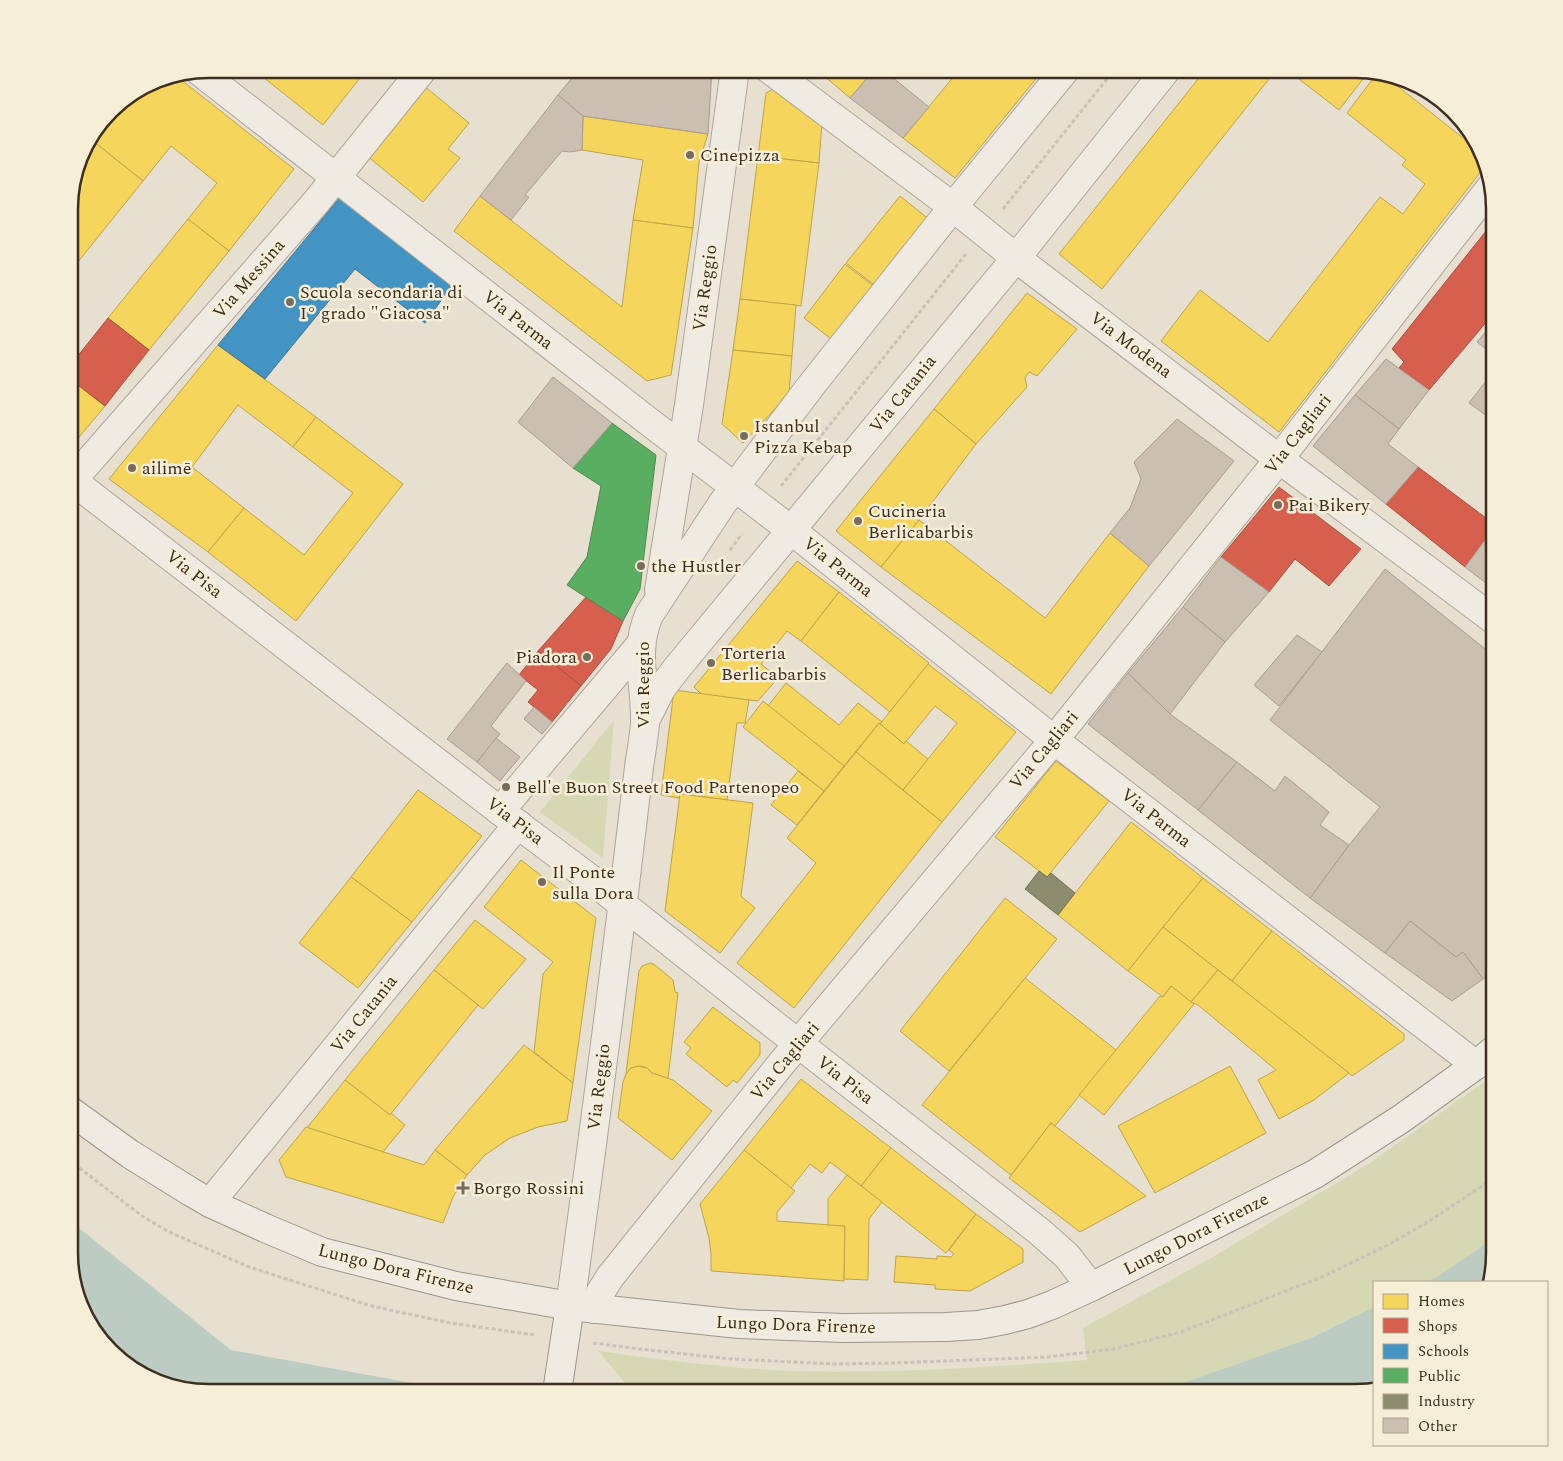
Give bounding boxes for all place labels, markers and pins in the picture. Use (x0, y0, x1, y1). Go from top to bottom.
place label: Cinepizza (700, 142, 780, 169)
marker: Cinepizza (684, 149, 696, 161)
place label: Scuola secondaria di I° grado "Giacosa" (300, 279, 463, 327)
marker: Scuola secondaria di I° grado "Giacosa" (284, 296, 296, 308)
place label: Istanbul Pizza Kebap (754, 413, 852, 461)
marker: Istanbul Pizza Kebap (738, 430, 750, 442)
place label: ailimē (142, 455, 192, 482)
marker: ailimē (126, 462, 138, 474)
place label: Pai Bikery (1288, 492, 1371, 519)
place label: Cucineria Berlicabarbis (868, 498, 974, 546)
marker: Pai Bikery (1272, 499, 1284, 511)
marker: Cucineria Berlicabarbis (852, 515, 864, 527)
place label: the Hustler (651, 553, 741, 580)
marker: the Hustler (635, 560, 647, 572)
place label: Torteria Berlicabarbis (721, 640, 827, 688)
place label: Piadora (515, 644, 577, 671)
marker: Piadora (581, 651, 593, 663)
marker: Torteria Berlicabarbis (705, 657, 717, 669)
place label: Bell'e Buon Street Food Partenopeo (516, 774, 799, 801)
marker: Bell'e Buon Street Food Partenopeo (500, 781, 512, 793)
place label: Il Ponte sulla Dora (552, 859, 634, 907)
marker: Il Ponte sulla Dora (536, 876, 548, 888)
place label: Borgo Rossini (473, 1175, 584, 1202)
marker: Borgo Rossini (457, 1182, 469, 1194)

